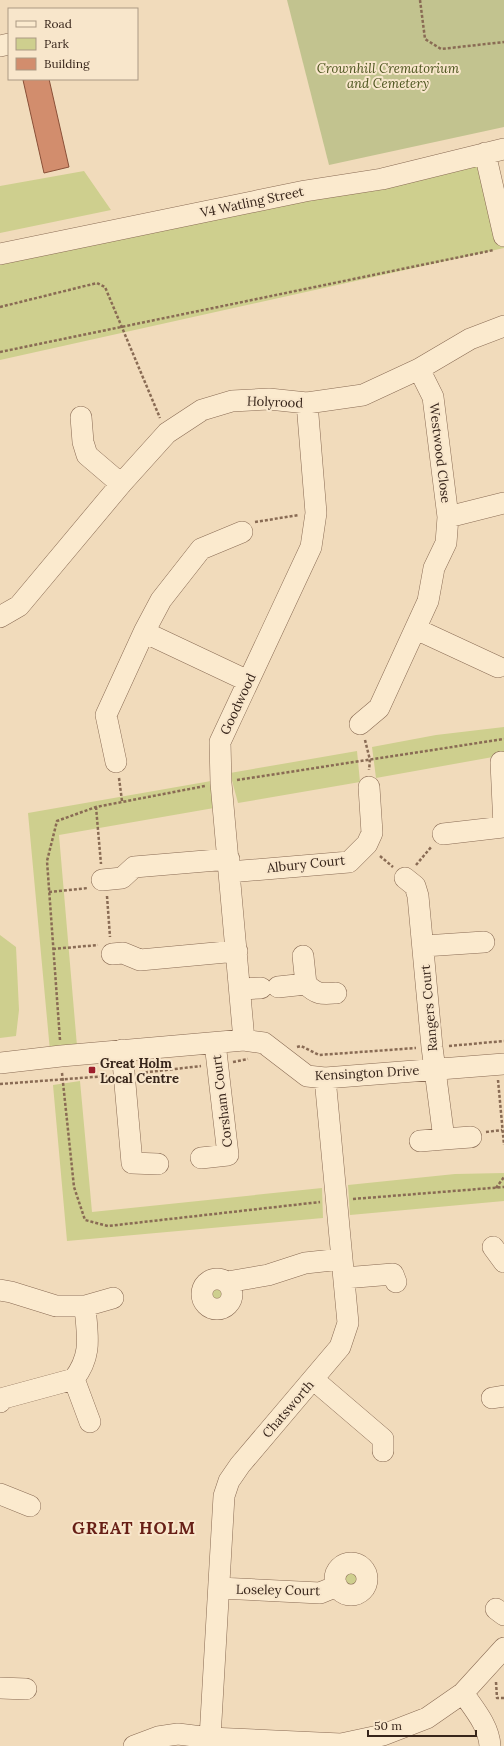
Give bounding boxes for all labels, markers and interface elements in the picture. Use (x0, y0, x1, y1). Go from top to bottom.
legend (8, 8, 138, 80)
text: Road (44, 16, 72, 31)
text: Park (44, 36, 70, 51)
text: Building (44, 56, 90, 71)
park label: Crownhill Crematorium and Cemetery (317, 60, 460, 92)
street label: V4 Watling Street (198, 183, 305, 221)
street label: Holyrood (247, 393, 304, 411)
street label: Westwood Close (425, 402, 455, 504)
street label: Goodwood (216, 670, 260, 738)
street label: Albury Court (265, 851, 346, 877)
street label: Rangers Court (417, 964, 441, 1052)
street label: Corsham Court (208, 1054, 236, 1148)
place label: Great Holm Local Centre (100, 1055, 179, 1087)
street label: Kensington Drive (314, 1062, 420, 1084)
marker: Great Holm Local Centre (87, 1065, 97, 1075)
street label: Chatsworth (258, 1376, 318, 1441)
district label: GREAT HOLM (72, 1517, 196, 1539)
street label: Loseley Court (236, 1581, 320, 1599)
scale bar (368, 1712, 476, 1738)
text: 50 m (374, 1718, 402, 1733)

